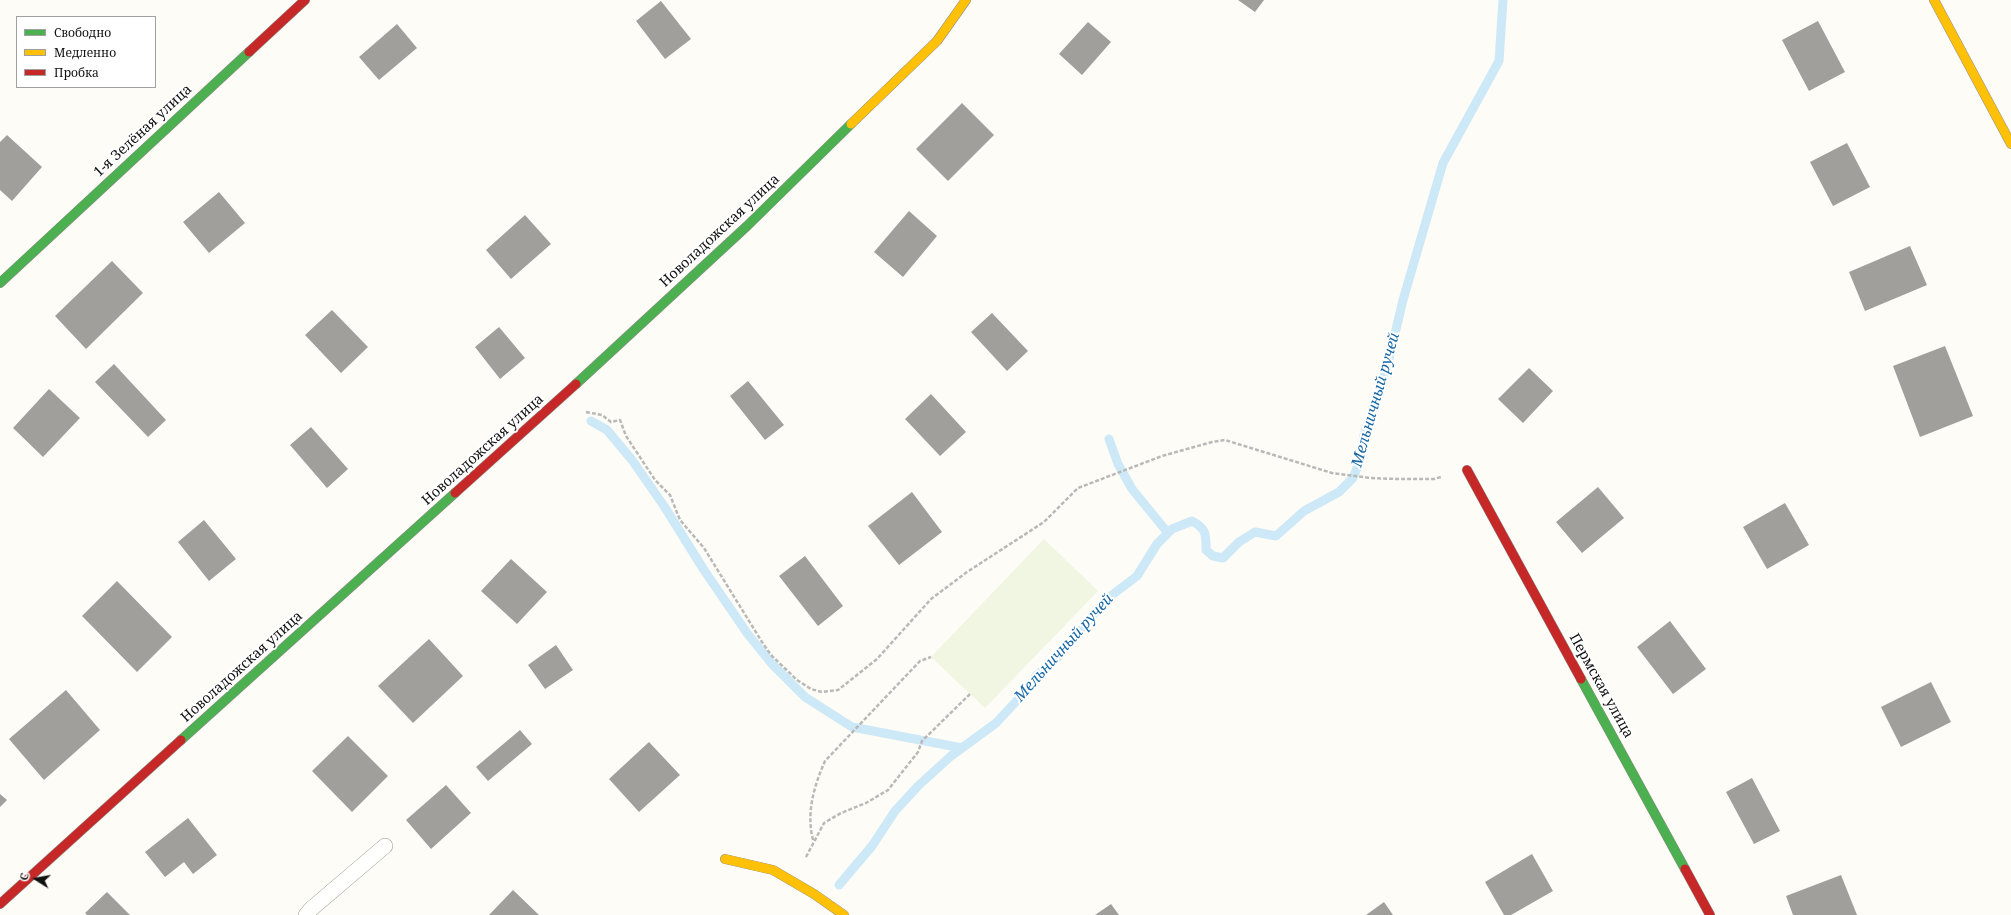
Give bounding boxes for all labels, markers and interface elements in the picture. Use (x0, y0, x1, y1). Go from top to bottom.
legend (16, 16, 156, 88)
text: Свободно (54, 24, 111, 41)
text: Медленно (54, 44, 116, 61)
text: Пробка (54, 64, 99, 81)
street label: 1-я Зелёная улица (91, 81, 195, 181)
street label: Новоладожская улица (657, 171, 783, 291)
water label: Мельничный ручей (1348, 331, 1404, 469)
street label: Новоладожская улица (419, 391, 547, 509)
water label: Мельничный ручей (1011, 590, 1117, 706)
street label: Новоладожская улица (178, 608, 306, 726)
street label: Пермская улица (1565, 631, 1637, 741)
north arrow (16, 859, 56, 899)
text: С (16, 872, 32, 882)

